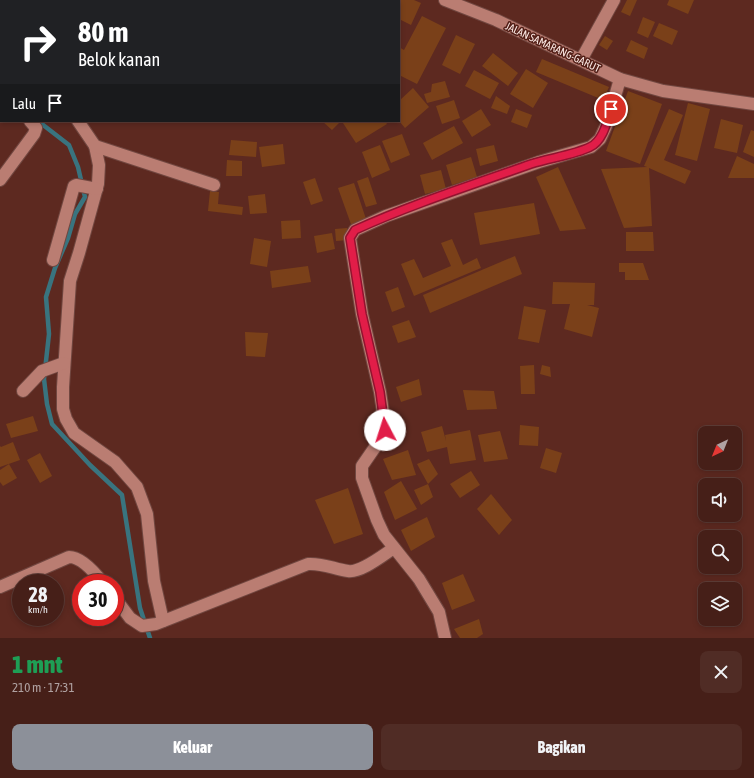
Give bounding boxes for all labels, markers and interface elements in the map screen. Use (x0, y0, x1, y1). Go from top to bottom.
icon: right (12, 16, 64, 68)
text: 80 m (78, 16, 128, 48)
street label: JALAN SAMARANG-GARUT (504, 20, 603, 74)
text: Belok kanan (78, 49, 160, 70)
icon: arrive (44, 92, 66, 114)
pin (594, 92, 628, 126)
text: Lalu (12, 95, 36, 112)
icon: arrive (600, 98, 622, 120)
position arrow (364, 409, 406, 451)
north arrow (698, 426, 742, 470)
map controls (698, 426, 742, 626)
button: sound (698, 478, 742, 522)
button: search (698, 530, 742, 574)
speed limit sign: 30 (72, 574, 124, 626)
button: layers (698, 582, 742, 626)
text: 28 (29, 583, 47, 606)
text: km/h (28, 604, 48, 615)
text: 1 mnt (12, 651, 62, 678)
button: close (700, 651, 742, 693)
text: 210 m · 17:31 (12, 680, 75, 695)
button: Keluar (12, 724, 373, 770)
button: Bagikan (381, 724, 742, 770)

